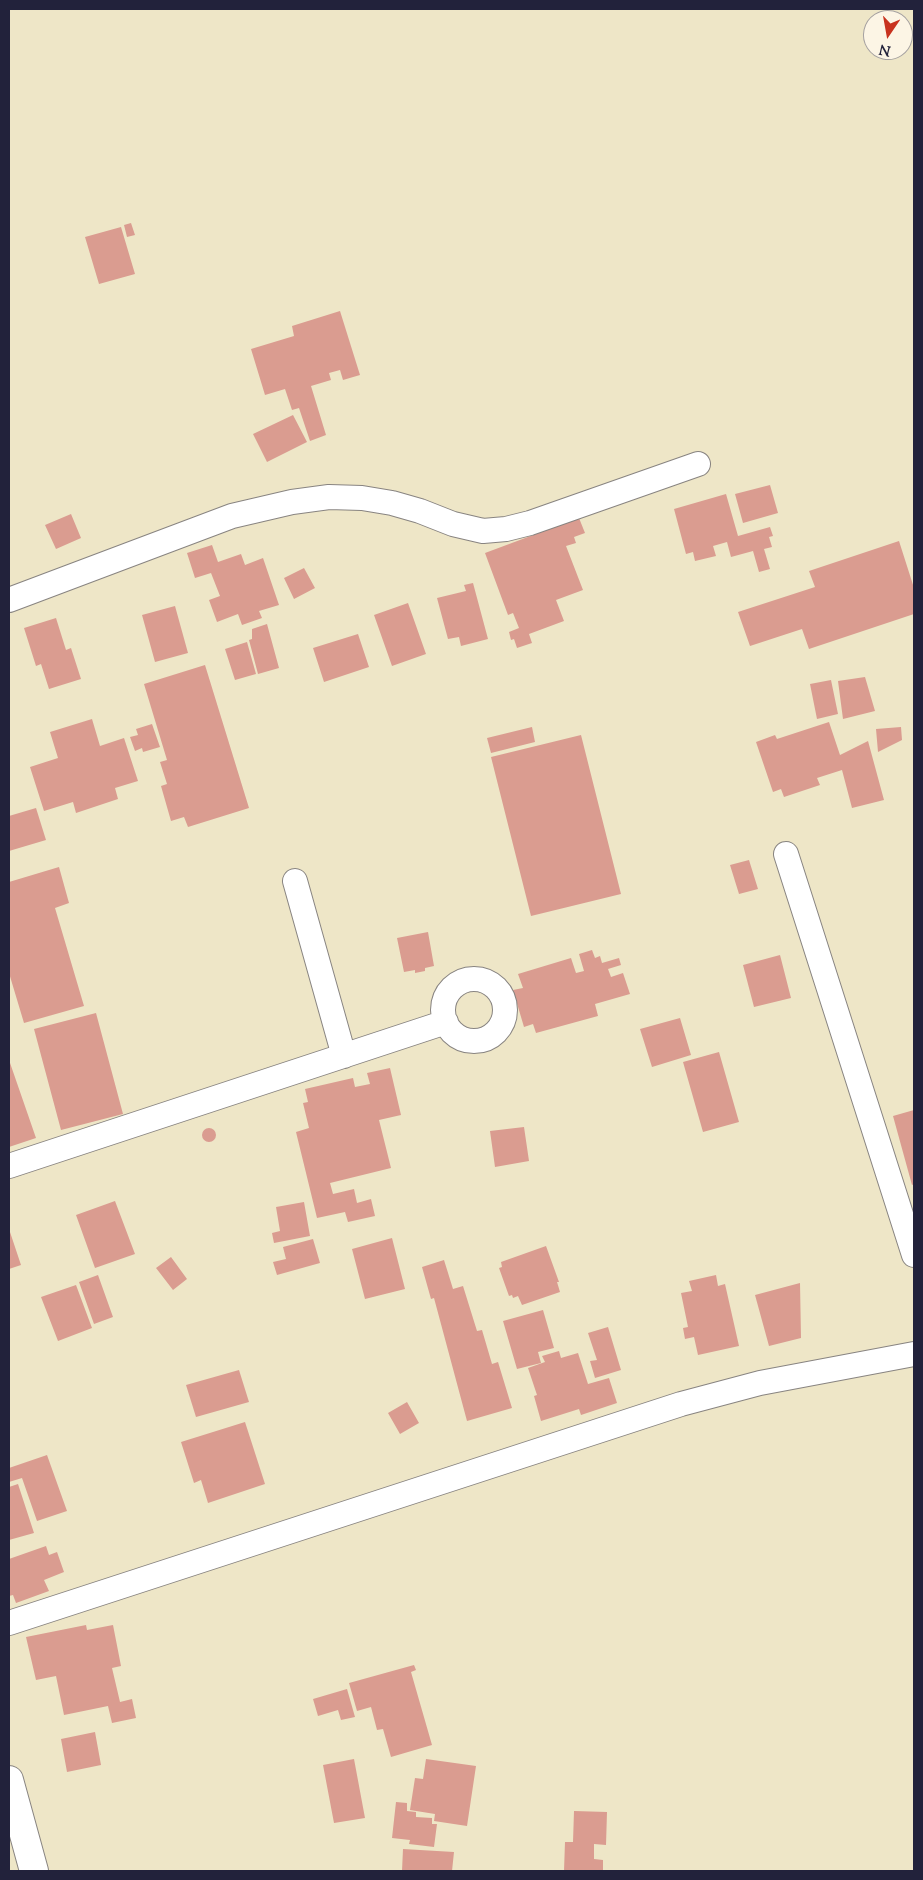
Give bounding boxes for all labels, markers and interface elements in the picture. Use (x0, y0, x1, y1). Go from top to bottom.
north arrow (863, 10, 913, 60)
text: N (878, 38, 893, 60)

